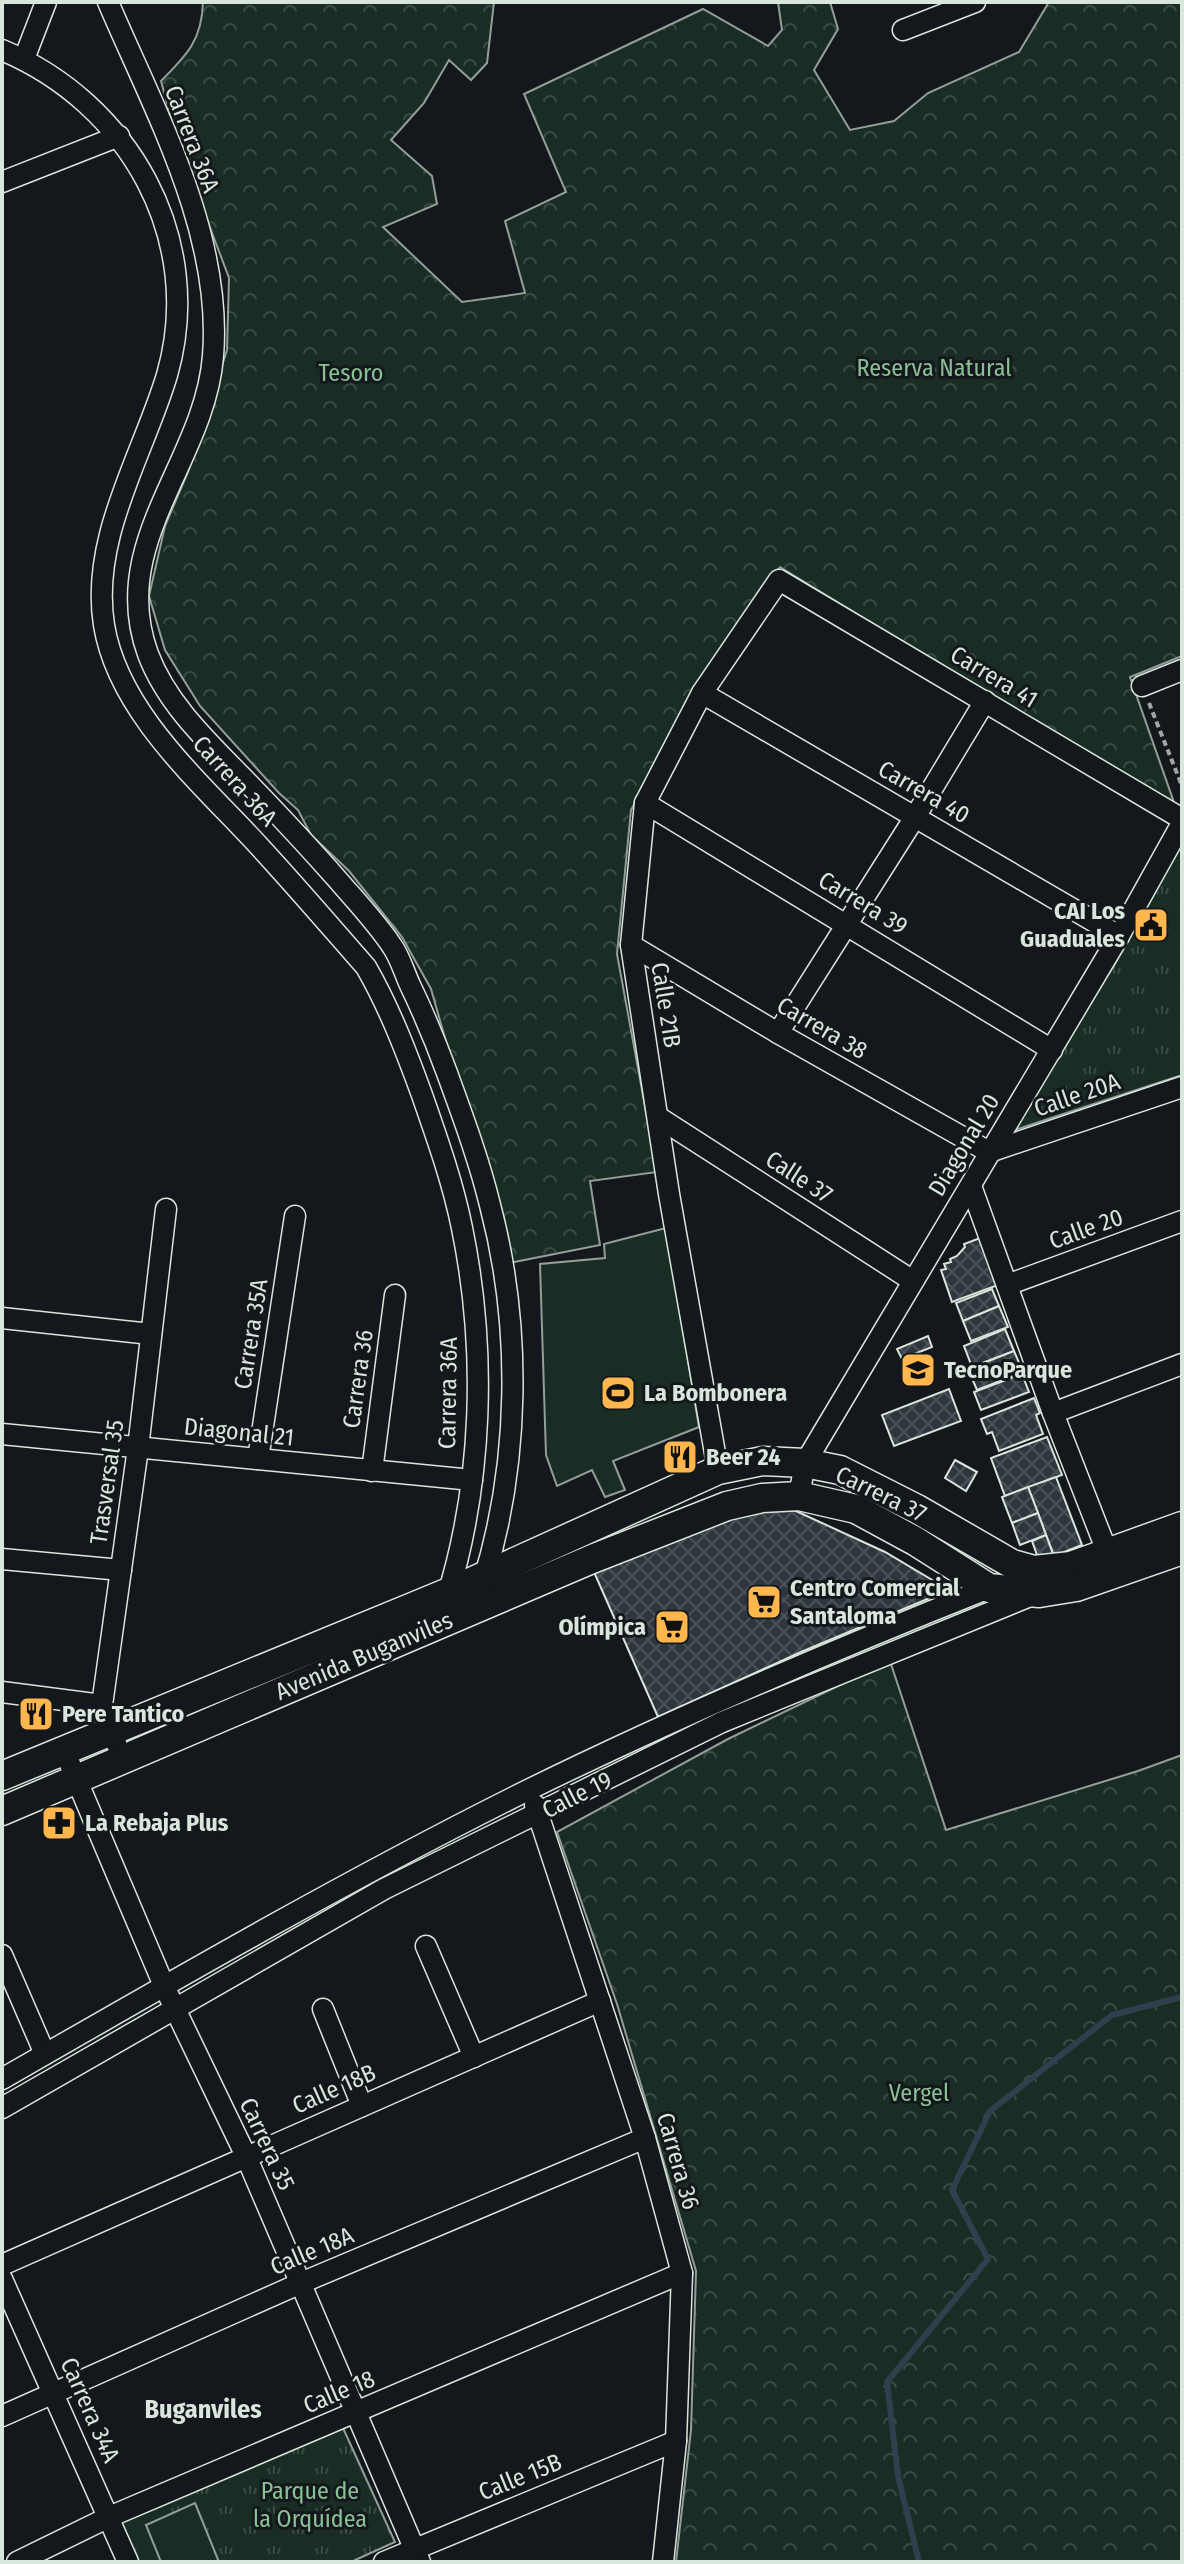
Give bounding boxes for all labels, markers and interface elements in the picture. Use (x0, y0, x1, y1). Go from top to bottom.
street label: Carrera 36A (159, 82, 225, 197)
park label: Reserva Natural (856, 354, 1012, 382)
park label: Tesoro (319, 359, 383, 387)
street label: Carrera 41 (945, 640, 1043, 714)
street label: Carrera 36A (187, 730, 283, 832)
street label: Carrera 40 (873, 755, 975, 829)
street label: Carrera 39 (813, 866, 913, 940)
place label: CAI Los Guaduales (1020, 897, 1125, 953)
public building icon: CAI Los Guaduales (1132, 906, 1170, 944)
street label: Calle 21B (645, 960, 687, 1050)
street label: Carrera 38 (772, 991, 872, 1065)
street label: Calle 20A (1030, 1067, 1124, 1123)
street label: Diagonal 20 (923, 1089, 1005, 1201)
street label: Calle 37 (760, 1145, 838, 1209)
street label: Calle 20 (1045, 1203, 1127, 1255)
street label: Carrera 35A (228, 1277, 274, 1391)
street label: Carrera 36 (337, 1328, 379, 1430)
street label: Carrera 36A (433, 1336, 463, 1449)
school or university icon: TecnoParque (899, 1351, 937, 1389)
place label: TecnoParque (944, 1356, 1072, 1384)
sports icon: La Bombonera (599, 1374, 637, 1412)
place label: La Bombonera (644, 1379, 787, 1407)
street label: Diagonal 21 (183, 1412, 295, 1452)
street label: Trasversal 35 (84, 1418, 130, 1546)
restaurant icon: Beer 24 (661, 1438, 699, 1476)
place label: Beer 24 (706, 1443, 781, 1471)
street label: Carrera 37 (831, 1460, 931, 1528)
place label: Centro Comercial Santaloma (790, 1574, 960, 1630)
supermarket icon: Centro Comercial Santaloma (745, 1583, 783, 1621)
street label: Avenida Buganviles (271, 1606, 457, 1706)
supermarket icon: Olímpica (653, 1608, 691, 1646)
place label: Olímpica (558, 1613, 646, 1641)
restaurant icon: Pere Tantico (17, 1695, 55, 1733)
place label: Pere Tantico (62, 1700, 184, 1728)
street label: Calle 19 (537, 1766, 617, 1824)
pharmacy icon: La Rebaja Plus (40, 1804, 78, 1842)
place label: La Rebaja Plus (85, 1809, 229, 1837)
street label: Calle 18B (288, 2058, 380, 2120)
park label: Vergel (889, 2079, 949, 2107)
street label: Carrera 35 (233, 2093, 301, 2195)
street label: Carrera 36 (651, 2109, 705, 2213)
street label: Calle 18A (266, 2221, 358, 2281)
street label: Carrera 34A (55, 2353, 126, 2467)
street label: Calle 18 (299, 2364, 379, 2420)
district label: Buganviles (144, 2394, 262, 2425)
street label: Calle 15B (474, 2448, 566, 2506)
park label: Parque de la Orquídea (253, 2477, 367, 2533)

